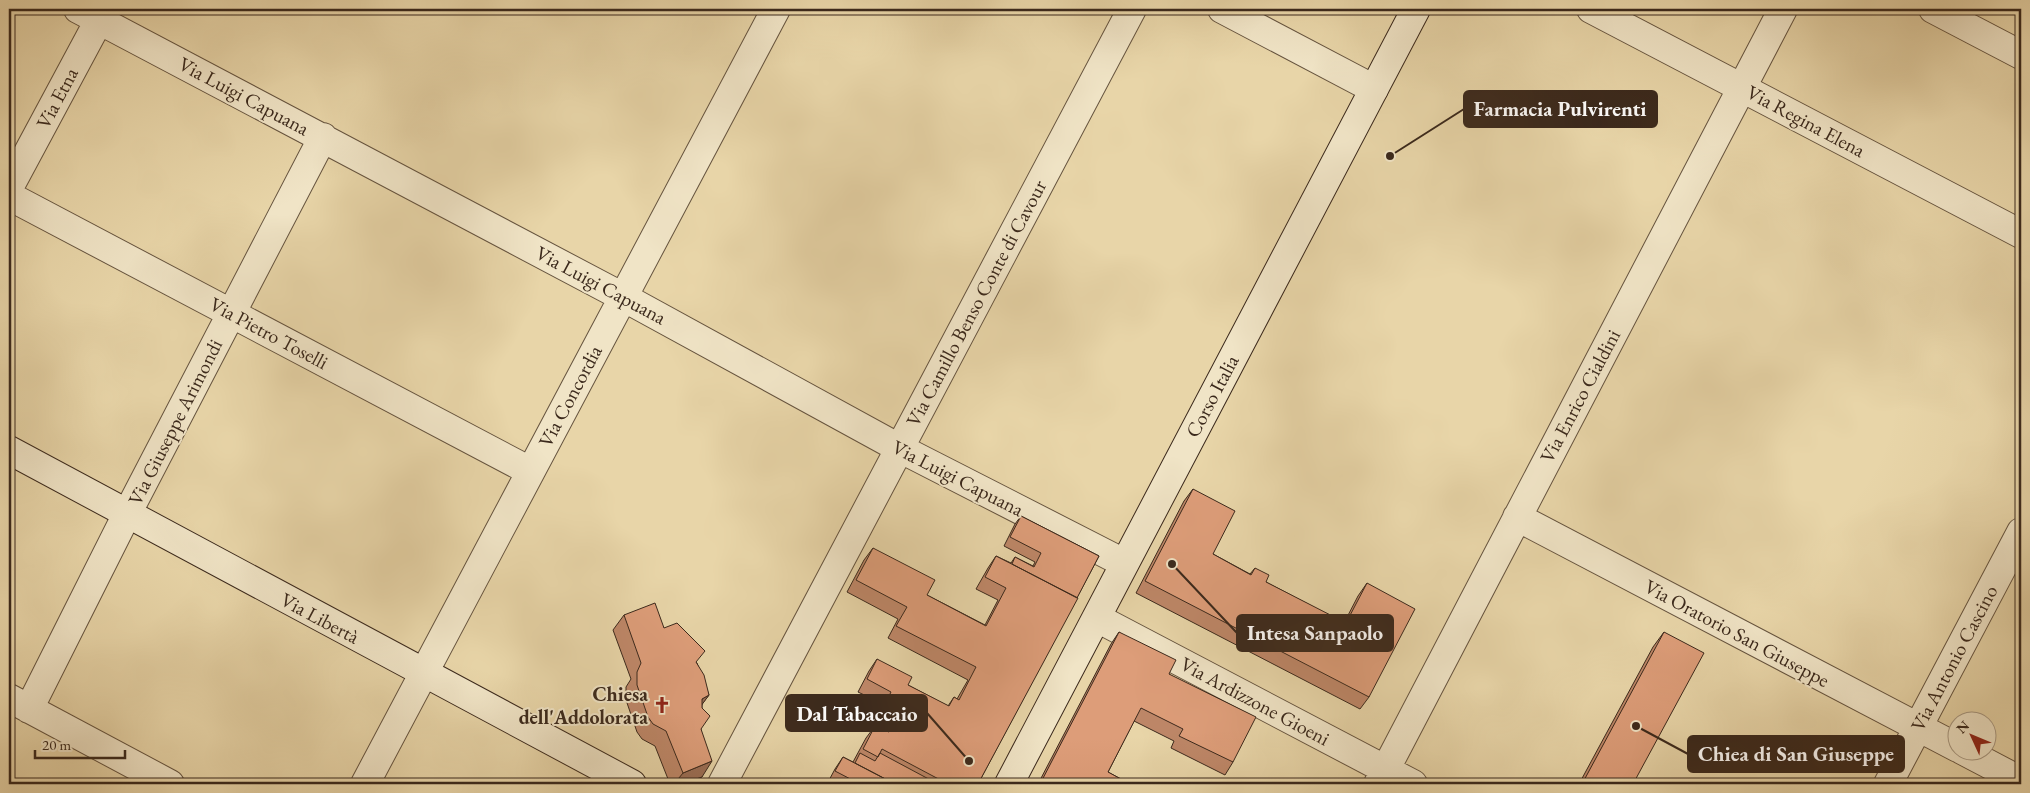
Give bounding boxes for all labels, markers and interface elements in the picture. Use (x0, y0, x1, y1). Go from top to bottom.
street label: Via Luigi Capuana (174, 51, 314, 141)
street label: Via Etna (30, 63, 84, 133)
street label: Via Regina Elena (1742, 79, 1870, 163)
callout: Farmacia Pulvirenti (1464, 91, 1657, 127)
text: Farmacia Pulvirenti (1473, 95, 1647, 122)
street label: Via Camillo Benso Conte di Cavour (900, 175, 1052, 431)
street label: Via Luigi Capuana (531, 240, 671, 330)
street label: Via Pietro Toselli (205, 291, 333, 375)
street label: Via Enrico Cialdini (1534, 325, 1626, 467)
street label: Via Giuseppe Arimondi (122, 334, 228, 510)
street label: Via Concordia (532, 340, 608, 452)
street label: Corso Italia (1179, 350, 1245, 442)
street label: Via Luigi Capuana (888, 434, 1028, 522)
street label: Via Oratorio San Giuseppe (1640, 573, 1834, 693)
street label: Via Antonio Cascino (1904, 580, 2004, 736)
street label: Via Libertà (276, 586, 364, 650)
callout: Intesa Sanpaolo (1237, 615, 1393, 651)
text: Intesa Sanpaolo (1247, 619, 1384, 646)
street label: Via Ardizzone Gioeni (1176, 651, 1334, 751)
place label: Chiesa dell'Addolorata (519, 681, 648, 730)
church icon: Chiesa dell'Addolorata (652, 695, 672, 715)
callout: Dal Tabaccaio (786, 695, 927, 731)
text: Dal Tabaccaio (796, 700, 918, 727)
north arrow (1948, 710, 1998, 760)
text: N (1952, 716, 1974, 737)
scale bar (35, 728, 125, 760)
text: 20 m (42, 735, 71, 754)
callout: Chiea di San Giuseppe (1688, 736, 1904, 772)
text: Chiea di San Giuseppe (1698, 740, 1894, 767)

